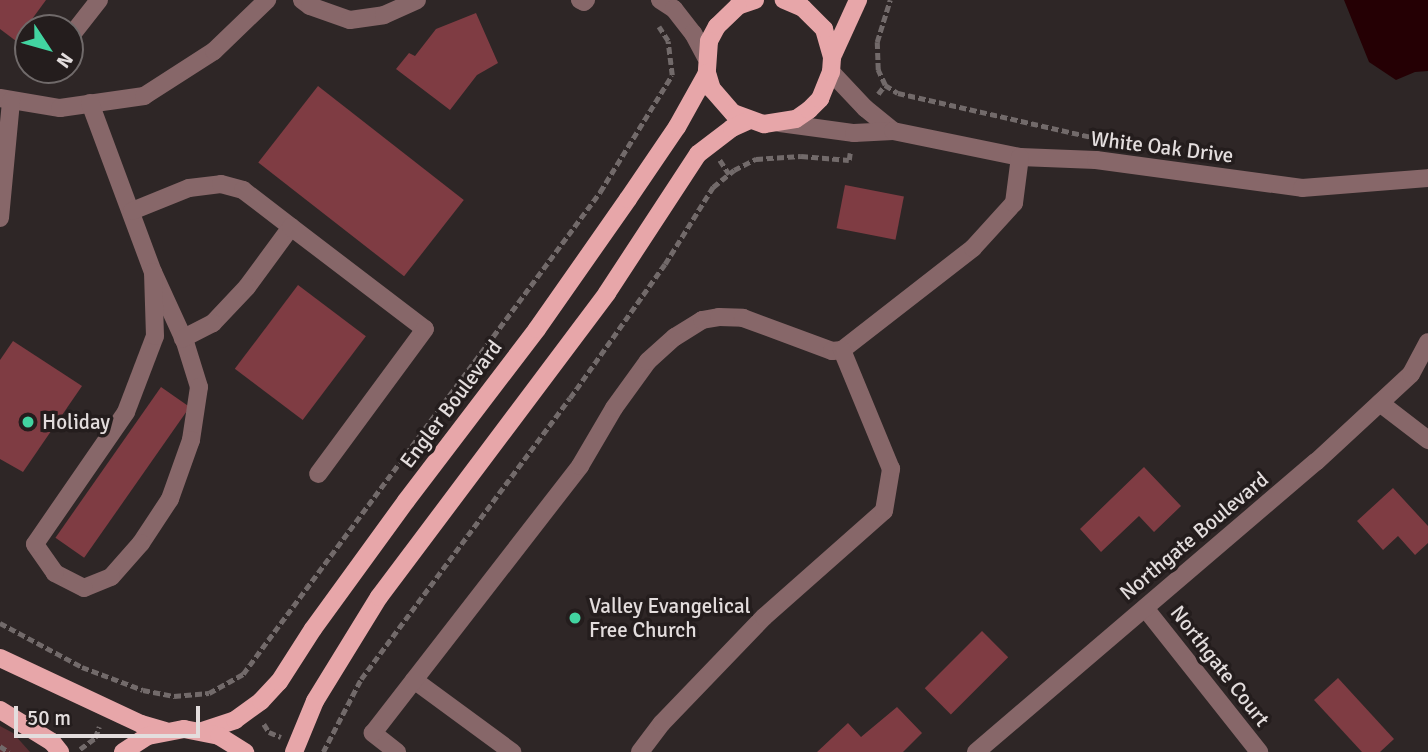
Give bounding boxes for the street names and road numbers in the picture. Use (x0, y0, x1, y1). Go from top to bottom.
street label: White Oak Drive (1089, 126, 1235, 168)
street label: Engler Boulevard (395, 335, 507, 473)
street label: Northgate Boulevard (1115, 467, 1273, 605)
street label: Northgate Court (1165, 601, 1275, 731)

